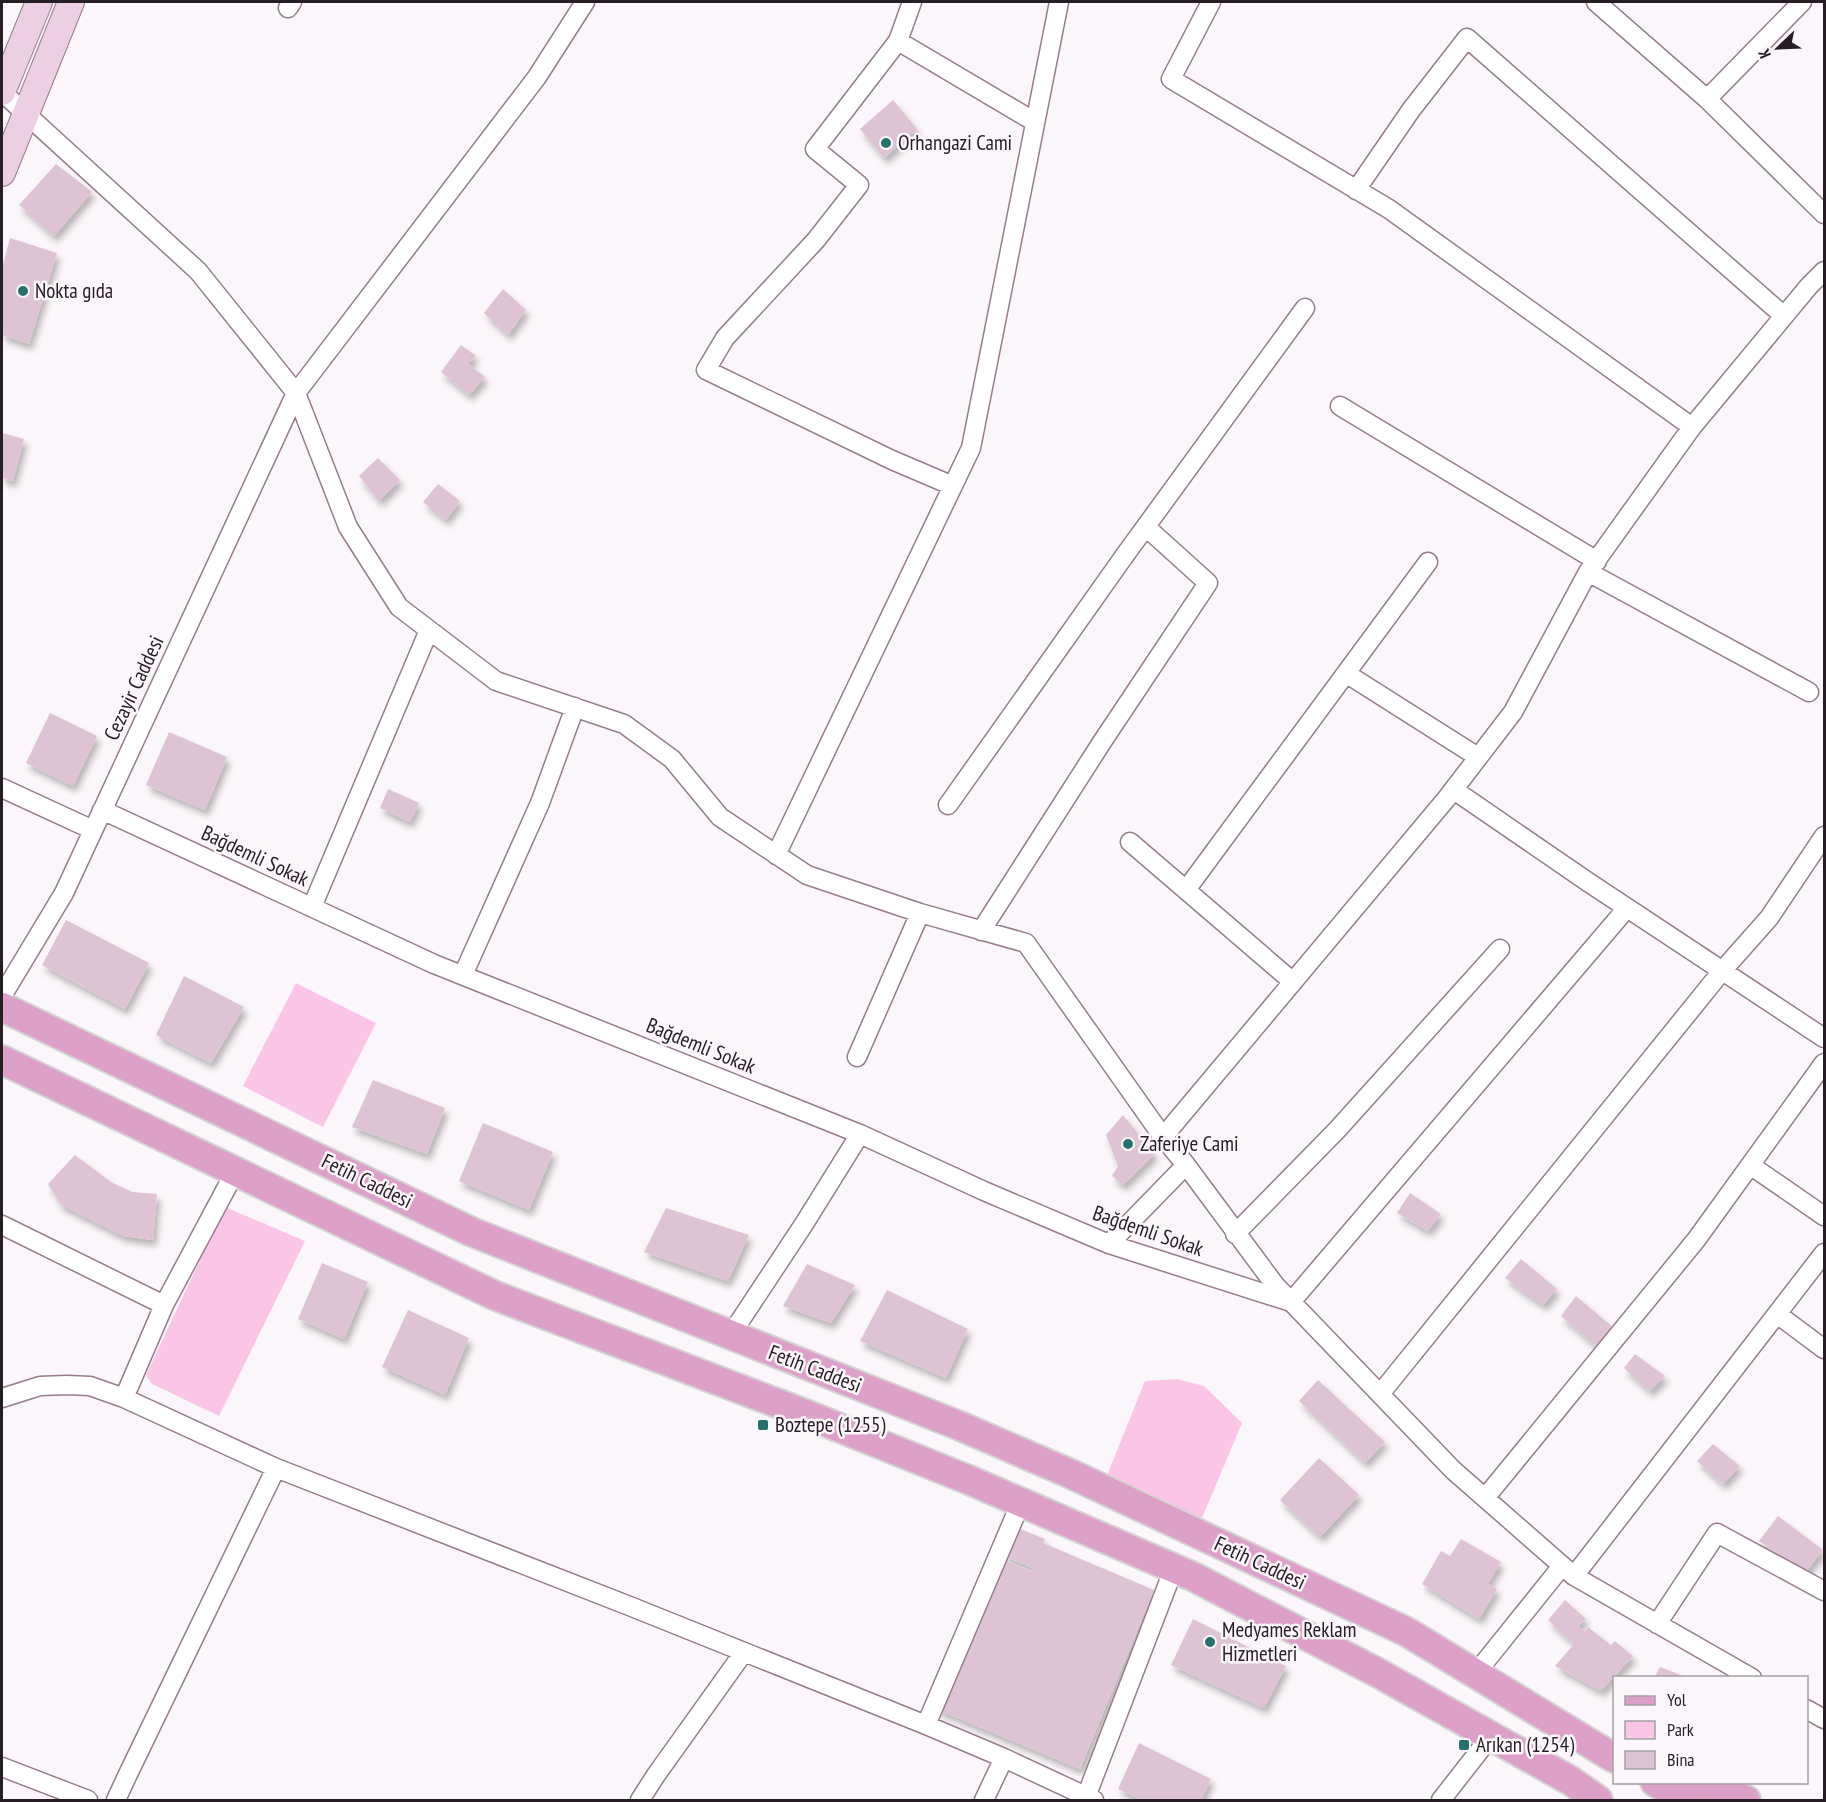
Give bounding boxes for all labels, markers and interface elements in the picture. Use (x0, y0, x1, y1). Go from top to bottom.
north arrow (1748, 18, 1808, 78)
text: K (1753, 45, 1775, 62)
place label: Orhangazi Cami (898, 129, 1012, 156)
marker: Orhangazi Cami (879, 136, 893, 150)
place label: Nokta gıda (35, 277, 113, 304)
marker: Nokta gıda (16, 284, 30, 298)
street label: Cezayir Caddesi (98, 631, 170, 744)
street label: Bağdemli Sokak (197, 819, 313, 892)
street label: Bağdemli Sokak (643, 1011, 760, 1080)
place label: Zaferiye Cami (1140, 1130, 1239, 1157)
marker: Zaferiye Cami (1121, 1137, 1135, 1151)
street label: Fetih Caddesi (317, 1147, 417, 1214)
street label: Bağdemli Sokak (1089, 1199, 1207, 1262)
street label: Fetih Caddesi (765, 1338, 866, 1399)
place label: Boztepe (1255) (775, 1411, 886, 1438)
marker: Boztepe (1255) (756, 1418, 770, 1432)
street label: Fetih Caddesi (1210, 1530, 1310, 1595)
place label: Medyames Reklam Hizmetleri (1222, 1616, 1356, 1667)
marker: Medyames Reklam Hizmetleri (1203, 1635, 1217, 1649)
legend (1613, 1676, 1808, 1784)
text: Yol (1667, 1688, 1687, 1711)
text: Park (1667, 1718, 1694, 1741)
place label: Arıkan (1254) (1476, 1731, 1574, 1758)
marker: Arıkan (1254) (1457, 1738, 1471, 1752)
text: Bina (1667, 1748, 1695, 1771)

